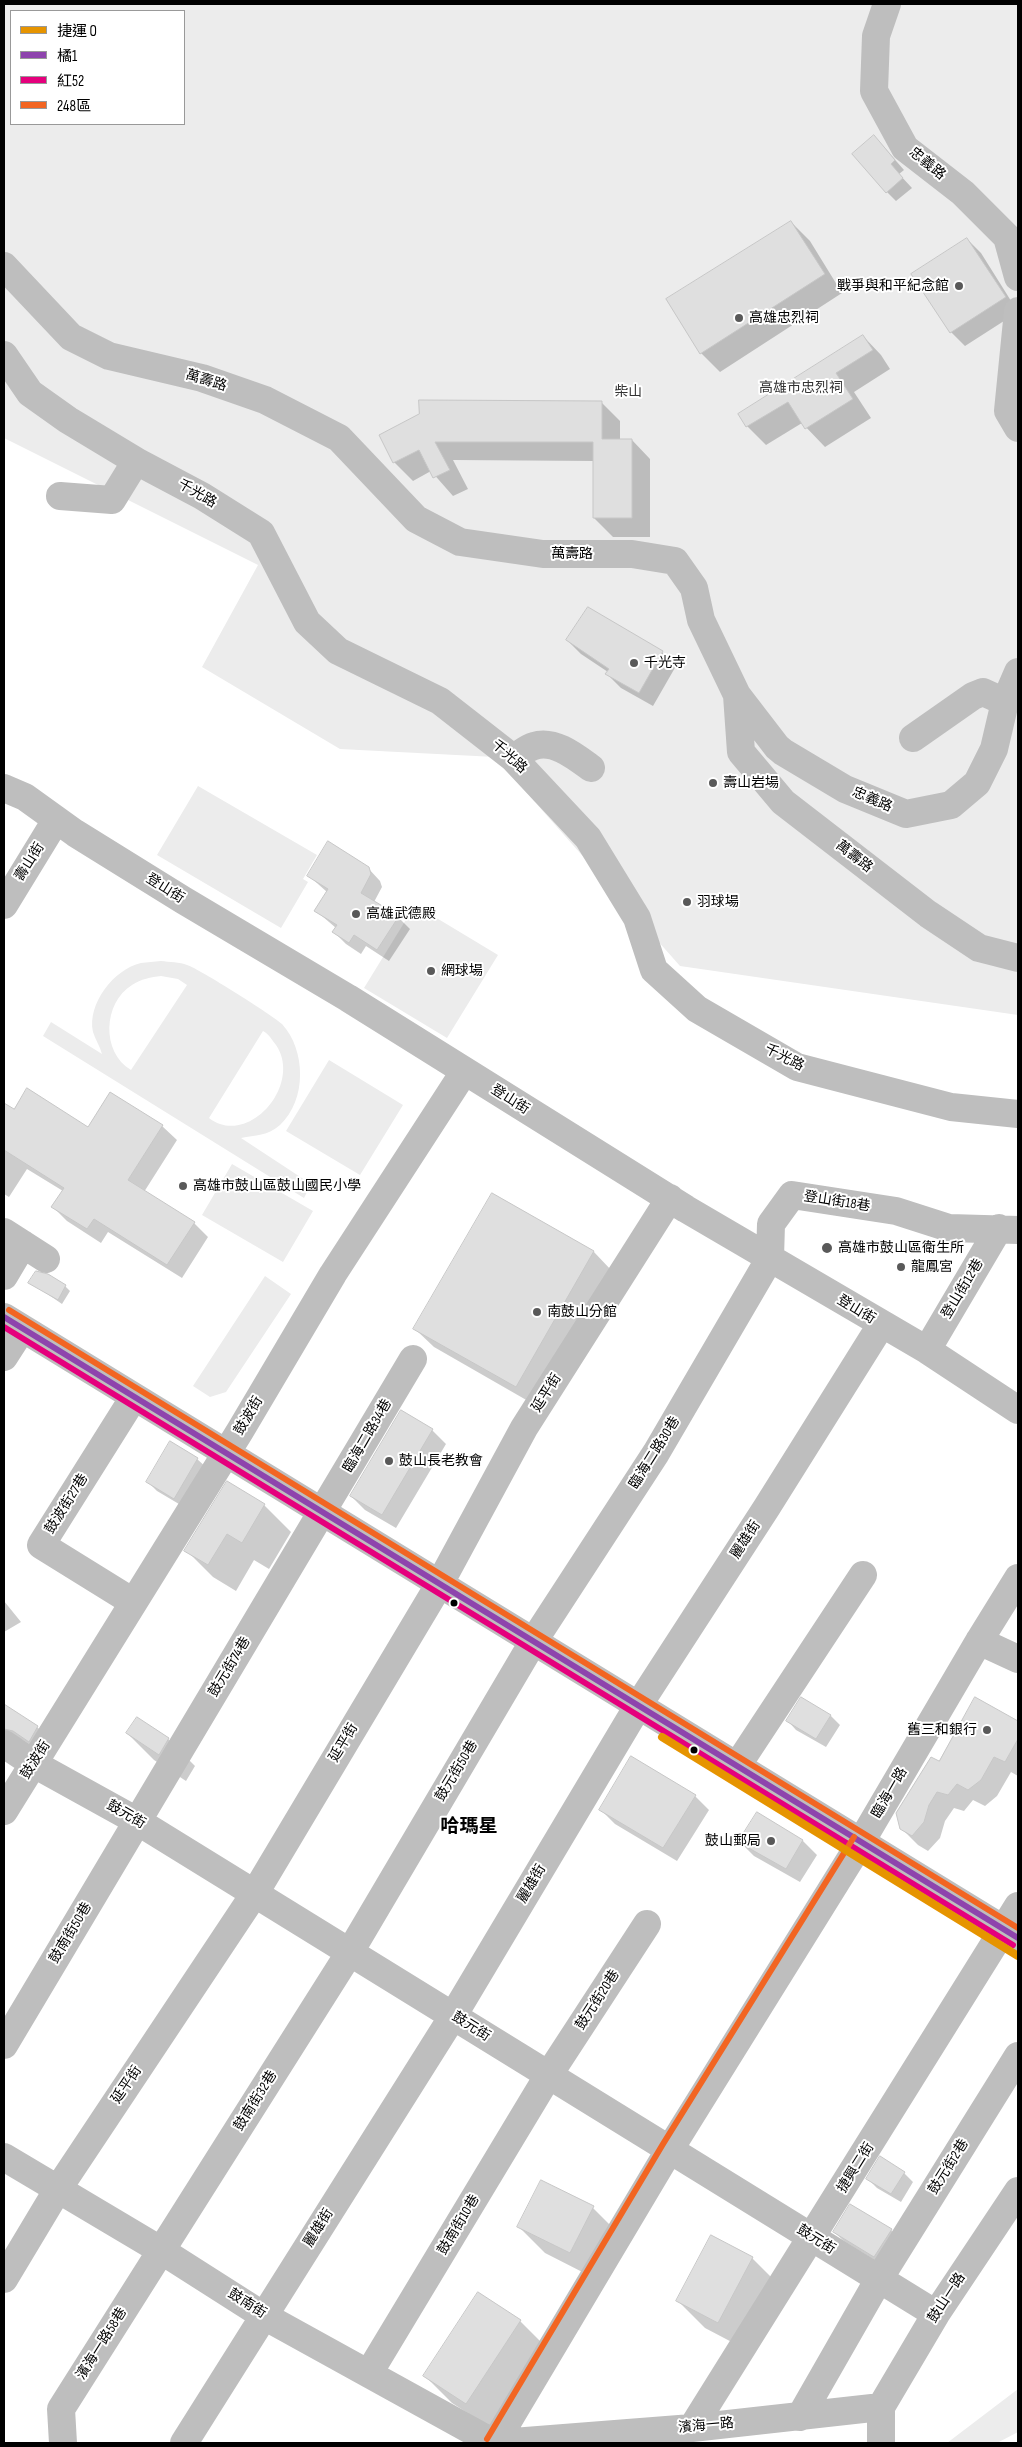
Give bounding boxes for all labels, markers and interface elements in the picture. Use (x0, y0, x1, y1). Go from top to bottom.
legend (10, 10, 185, 125)
text: 捷運 O (57, 22, 97, 41)
text: 橘1 (57, 47, 77, 66)
text: 紅52 (57, 72, 84, 91)
text: 248區 (57, 97, 91, 116)
street label: 忠義路 (905, 144, 949, 184)
place label: 戰爭與和平紀念館 (837, 278, 949, 294)
marker: 戰爭與和平紀念館 (953, 280, 965, 292)
place label: 高雄忠烈祠 (749, 310, 819, 326)
marker: 高雄忠烈祠 (733, 312, 745, 324)
street label: 萬壽路 (183, 367, 229, 395)
park label: 高雄市忠烈祠 (759, 380, 843, 396)
park label: 柴山 (614, 384, 642, 400)
street label: 千光路 (175, 476, 219, 512)
street label: 萬壽路 (551, 546, 593, 562)
place label: 千光寺 (644, 655, 686, 671)
marker: 千光寺 (628, 657, 640, 669)
street label: 千光路 (488, 737, 530, 777)
place label: 壽山岩場 (723, 775, 779, 791)
marker: 壽山岩場 (707, 777, 719, 789)
street label: 忠義路 (849, 784, 895, 816)
street label: 萬壽路 (832, 837, 876, 877)
street label: 壽山街 (12, 840, 48, 884)
street label: 登山街 (143, 871, 187, 907)
place label: 羽球場 (697, 894, 739, 910)
marker: 羽球場 (681, 896, 693, 908)
place label: 高雄武德殿 (366, 906, 436, 922)
marker: 高雄武德殿 (350, 908, 362, 920)
place label: 網球場 (441, 963, 483, 979)
marker: 網球場 (425, 965, 437, 977)
street label: 千光路 (761, 1041, 807, 1075)
street label: 登山街 (488, 1082, 532, 1118)
place label: 高雄市鼓山區鼓山國民小學 (193, 1178, 361, 1194)
marker: 高雄市鼓山區鼓山國民小學 (177, 1180, 189, 1192)
street label: 登山街18巷 (803, 1188, 871, 1216)
place label: 高雄市鼓山區衛生所 (838, 1240, 964, 1256)
marker: 高雄市鼓山區衛生所 (820, 1241, 834, 1255)
street label: 登山街12巷 (939, 1256, 987, 1322)
place label: 龍鳳宮 (911, 1259, 953, 1275)
marker: 龍鳳宮 (895, 1261, 907, 1273)
street label: 登山街 (834, 1292, 878, 1328)
place label: 南鼓山分館 (547, 1304, 617, 1320)
marker: 南鼓山分館 (531, 1306, 543, 1318)
street label: 延平街 (529, 1371, 565, 1415)
street label: 鼓波街 (231, 1394, 267, 1438)
street label: 臨海二路34巷 (340, 1396, 396, 1476)
street label: 臨海二路30巷 (626, 1414, 684, 1492)
place label: 鼓山長老教會 (399, 1453, 483, 1469)
marker: 鼓山長老教會 (383, 1455, 395, 1467)
street label: 鼓波街27巷 (42, 1471, 92, 1537)
street label: 麗雄街 (728, 1518, 764, 1562)
unlabelled marker (449, 1598, 459, 1608)
street label: 鼓元街74巷 (206, 1634, 254, 1700)
street label: 延平街 (326, 1721, 362, 1765)
place label: 舊三和銀行 (907, 1722, 977, 1738)
marker: 舊三和銀行 (981, 1724, 993, 1736)
street label: 鼓波街 (18, 1738, 54, 1782)
street label: 鼓元街50巷 (432, 1738, 482, 1804)
unlabelled marker (689, 1745, 699, 1755)
street label: 臨海一路 (869, 1765, 911, 1821)
street label: 鼓元街 (104, 1797, 148, 1833)
district label: 哈瑪星 (441, 1816, 497, 1838)
place label: 鼓山郵局 (705, 1833, 761, 1849)
marker: 鼓山郵局 (765, 1835, 777, 1847)
street label: 麗雄街 (514, 1862, 550, 1906)
street label: 鼓南街50巷 (46, 1900, 96, 1966)
street label: 鼓元街20巷 (572, 1967, 624, 2033)
street label: 鼓元街 (449, 2009, 493, 2045)
street label: 延平街 (108, 2063, 146, 2107)
street label: 鼓南街32巷 (231, 2068, 281, 2134)
street label: 鼓元街2巷 (926, 2136, 972, 2198)
street label: 捷興二街 (834, 2140, 878, 2196)
street label: 鼓南街10巷 (435, 2192, 483, 2258)
street label: 麗雄街 (301, 2206, 337, 2250)
street label: 鼓元街 (794, 2222, 838, 2258)
street label: 鼓山一路 (925, 2270, 969, 2326)
street label: 鼓南街 (225, 2286, 269, 2322)
street label: 濱海一路58巷 (73, 2305, 131, 2383)
street label: 濱海一路 (677, 2415, 735, 2437)

